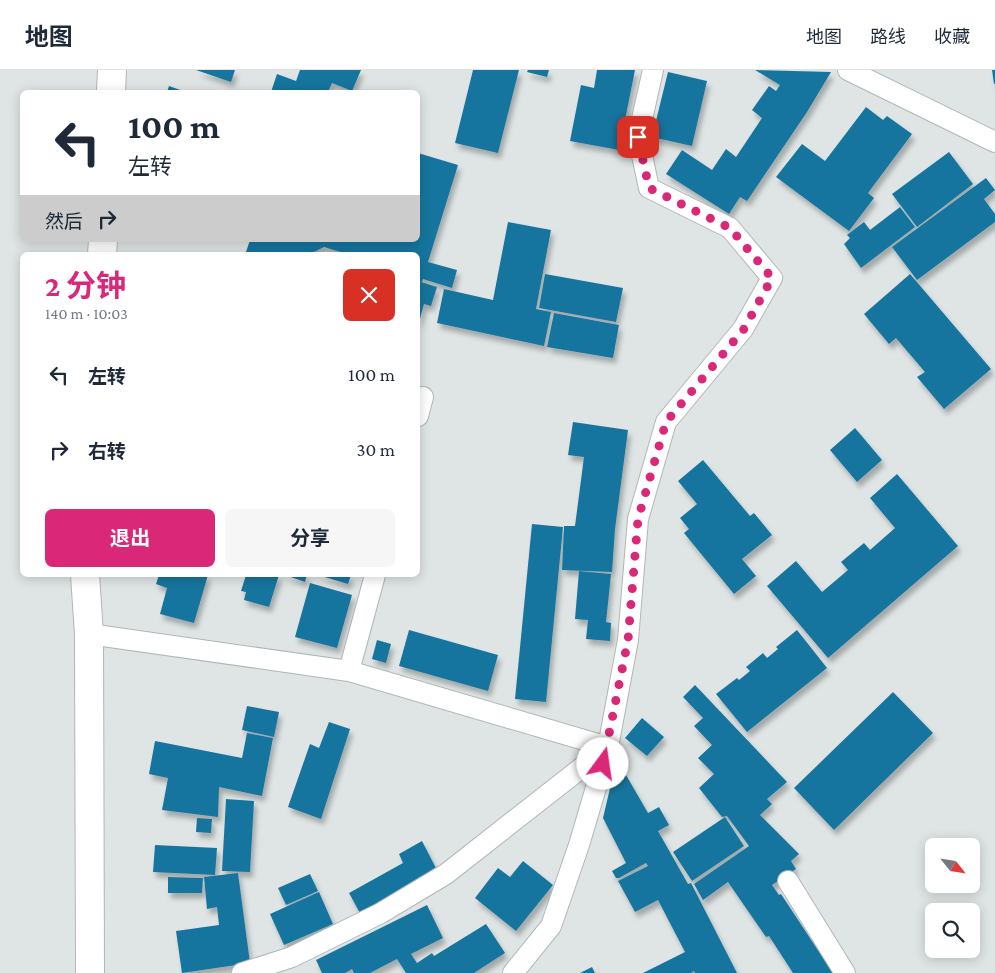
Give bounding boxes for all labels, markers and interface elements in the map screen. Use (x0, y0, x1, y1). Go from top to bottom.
text: 地图 (25, 23, 73, 50)
text: 地图 (806, 27, 842, 47)
text: 路线 (870, 27, 906, 47)
text: 收藏 (934, 27, 970, 47)
text: 100 m (128, 107, 220, 146)
icon: left (45, 110, 110, 175)
pin (617, 116, 659, 158)
icon: arrive (624, 123, 652, 151)
text: 左转 (128, 154, 172, 179)
icon: right (93, 205, 121, 233)
text: 然后 (45, 211, 83, 232)
text: 2 分钟 (45, 269, 126, 302)
button: close (343, 269, 395, 321)
text: 140 m · 10:03 (45, 305, 128, 322)
icon: left (45, 361, 73, 389)
text: 100 m (348, 364, 395, 385)
text: 左转 (88, 366, 126, 387)
icon: right (45, 436, 73, 464)
text: 30 m (356, 439, 395, 460)
text: 右转 (88, 441, 126, 462)
button: 退出 (45, 509, 215, 567)
button: 分享 (225, 509, 395, 567)
position arrow (576, 737, 628, 789)
north arrow (925, 838, 980, 892)
map controls (925, 838, 980, 958)
button: search (925, 903, 980, 958)

